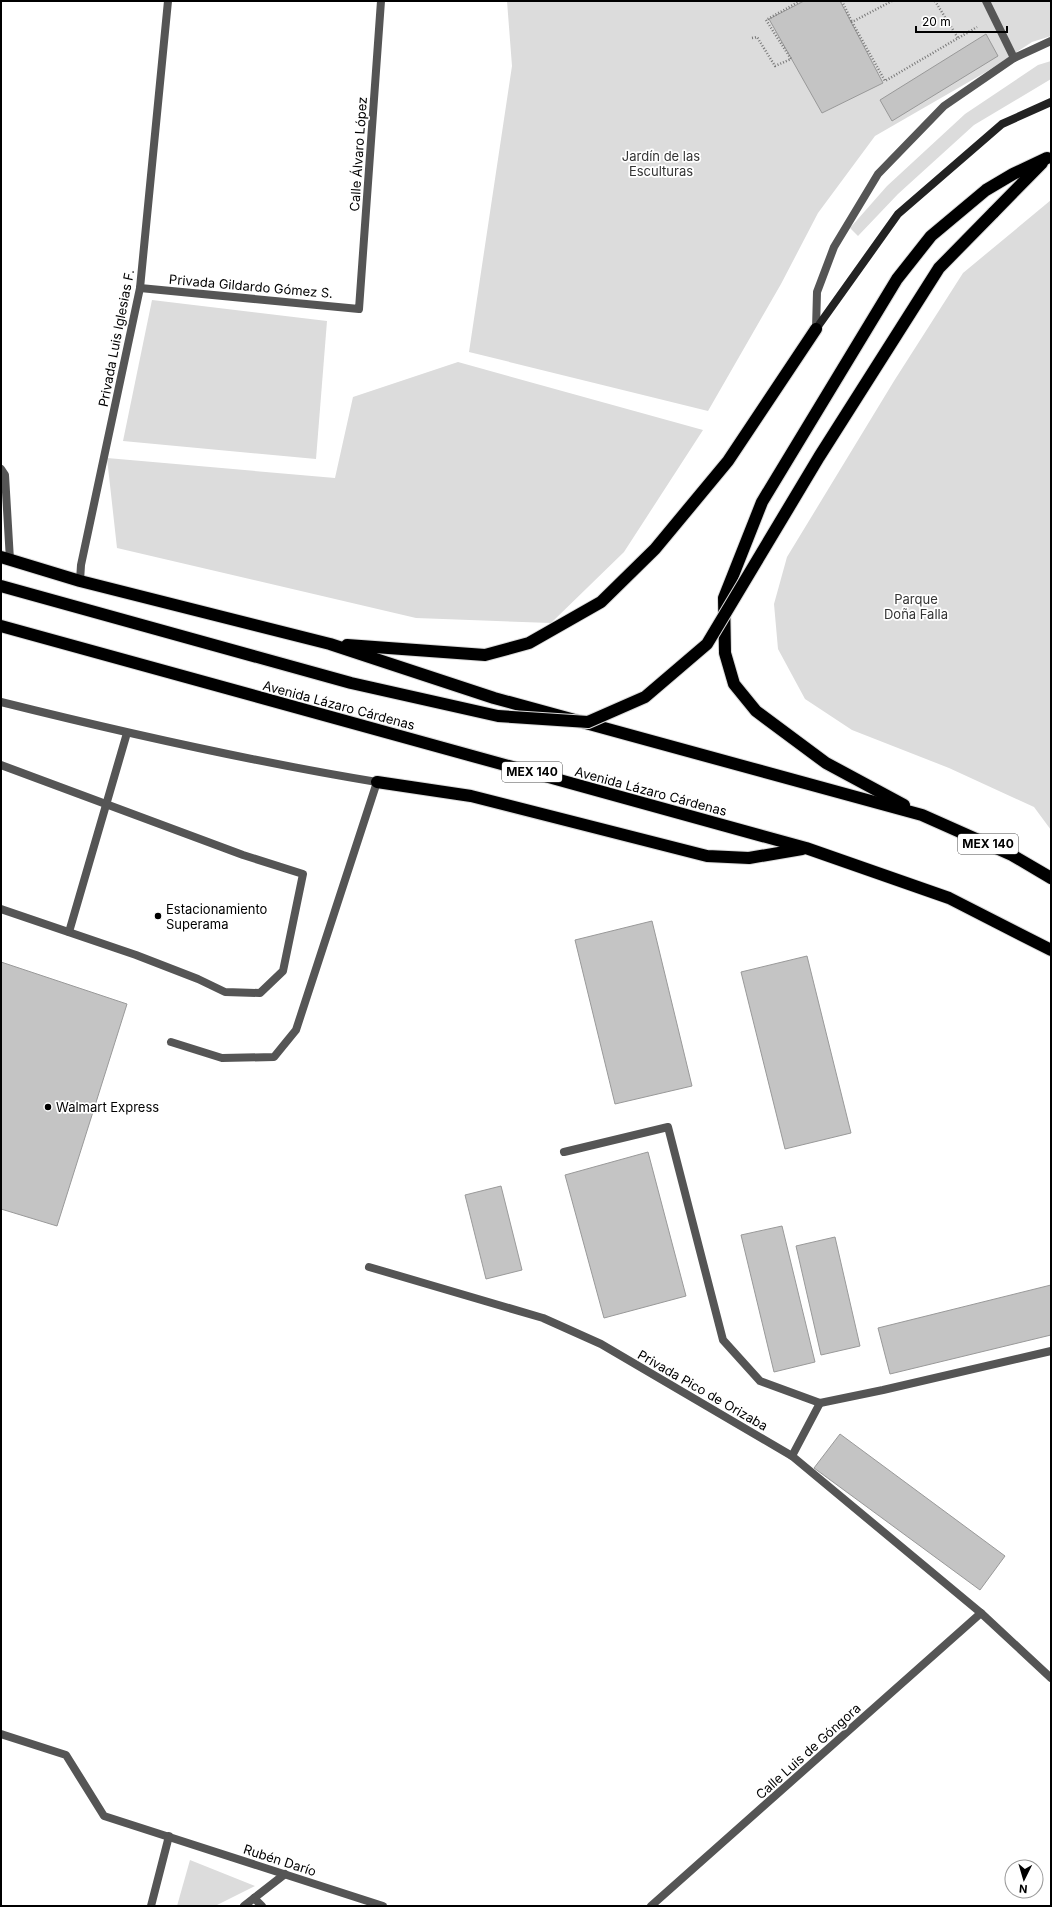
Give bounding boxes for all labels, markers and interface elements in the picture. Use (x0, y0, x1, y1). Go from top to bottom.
scale bar (916, 8, 1007, 34)
text: 20 m (922, 14, 951, 29)
street label: Calle Álvaro López (346, 96, 370, 212)
park label: Jardín de las Esculturas (622, 148, 700, 179)
street label: Privada Luis Iglesias F. (95, 268, 137, 408)
street label: Privada Gildardo Gómez S. (168, 271, 334, 301)
park label: Parque Doña Falla (884, 591, 948, 622)
street label: Avenida Lázaro Cárdenas (261, 677, 417, 733)
road number: MEX 140 (502, 762, 562, 782)
street label: Avenida Lázaro Cárdenas (573, 763, 729, 819)
road number: MEX 140 (958, 834, 1018, 854)
place label: Estacionamiento Superama (166, 901, 268, 932)
marker: Estacionamiento Superama (153, 911, 163, 921)
place label: Walmart Express (56, 1099, 159, 1115)
marker: Walmart Express (43, 1102, 53, 1112)
street label: Privada Pico de Orizaba (635, 1346, 771, 1434)
street label: Calle Luis de Góngora (752, 1700, 864, 1802)
street label: Rubén Darío (242, 1841, 319, 1879)
north arrow (1004, 1859, 1044, 1899)
text: N (1018, 1882, 1028, 1896)

